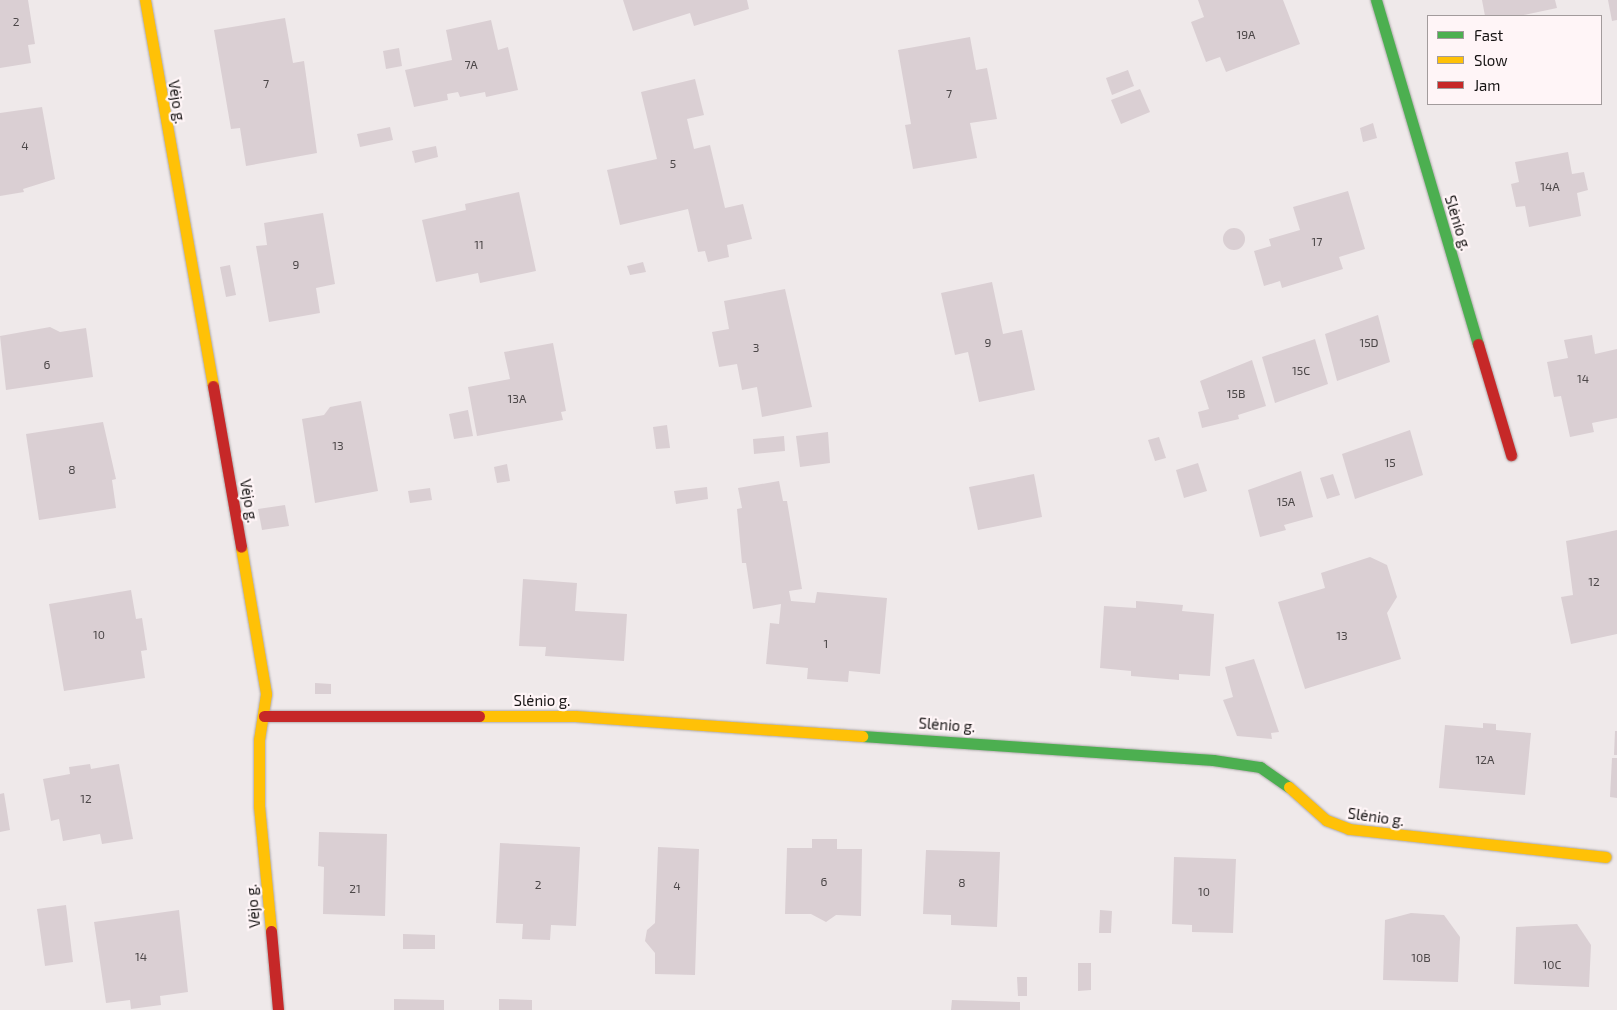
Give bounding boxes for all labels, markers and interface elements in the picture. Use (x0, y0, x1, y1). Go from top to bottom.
house number: 2 (13, 15, 19, 29)
legend (1427, 15, 1602, 105)
text: Fast (1474, 26, 1503, 44)
house number: 19A (1236, 28, 1256, 42)
text: Slow (1474, 51, 1508, 69)
house number: 7A (464, 58, 478, 72)
text: Jam (1474, 76, 1500, 94)
house number: 7 (263, 77, 269, 91)
street label: Vėjo g. (165, 79, 189, 125)
house number: 7 (946, 87, 952, 101)
house number: 4 (21, 139, 29, 153)
house number: 5 (670, 157, 676, 171)
house number: 14A (1540, 180, 1560, 194)
street label: Slėnio g. (1441, 193, 1475, 253)
house number: 17 (1312, 235, 1322, 249)
house number: 11 (474, 238, 484, 252)
house number: 9 (293, 258, 299, 272)
house number: 9 (985, 336, 991, 350)
house number: 15D (1359, 336, 1379, 350)
house number: 3 (753, 341, 759, 355)
house number: 6 (44, 358, 50, 372)
house number: 15C (1292, 364, 1310, 378)
house number: 14 (1577, 372, 1589, 386)
house number: 15B (1227, 387, 1245, 401)
house number: 13A (508, 392, 526, 406)
house number: 13 (332, 439, 344, 453)
house number: 15 (1384, 456, 1396, 470)
house number: 8 (68, 463, 76, 477)
street label: Vėjo g. (236, 478, 262, 524)
house number: 15A (1277, 495, 1295, 509)
house number: 12 (1588, 575, 1600, 589)
house number: 10 (93, 628, 105, 642)
house number: 13 (1336, 629, 1348, 643)
house number: 1 (824, 637, 828, 651)
street label: Slėnio g. (513, 692, 571, 710)
street label: Slėnio g. (918, 714, 976, 736)
house number: 12A (1476, 753, 1494, 767)
house number: 12 (80, 792, 92, 806)
street label: Slėnio g. (1347, 804, 1405, 830)
house number: 6 (821, 875, 827, 889)
house number: 8 (958, 876, 966, 890)
house number: 2 (535, 878, 541, 892)
house number: 4 (673, 879, 681, 893)
house number: 21 (349, 882, 361, 896)
street label: Vėjo g. (242, 883, 264, 929)
house number: 10 (1198, 885, 1210, 899)
house number: 14 (135, 950, 147, 964)
house number: 10B (1411, 951, 1431, 965)
house number: 10C (1543, 958, 1561, 972)

